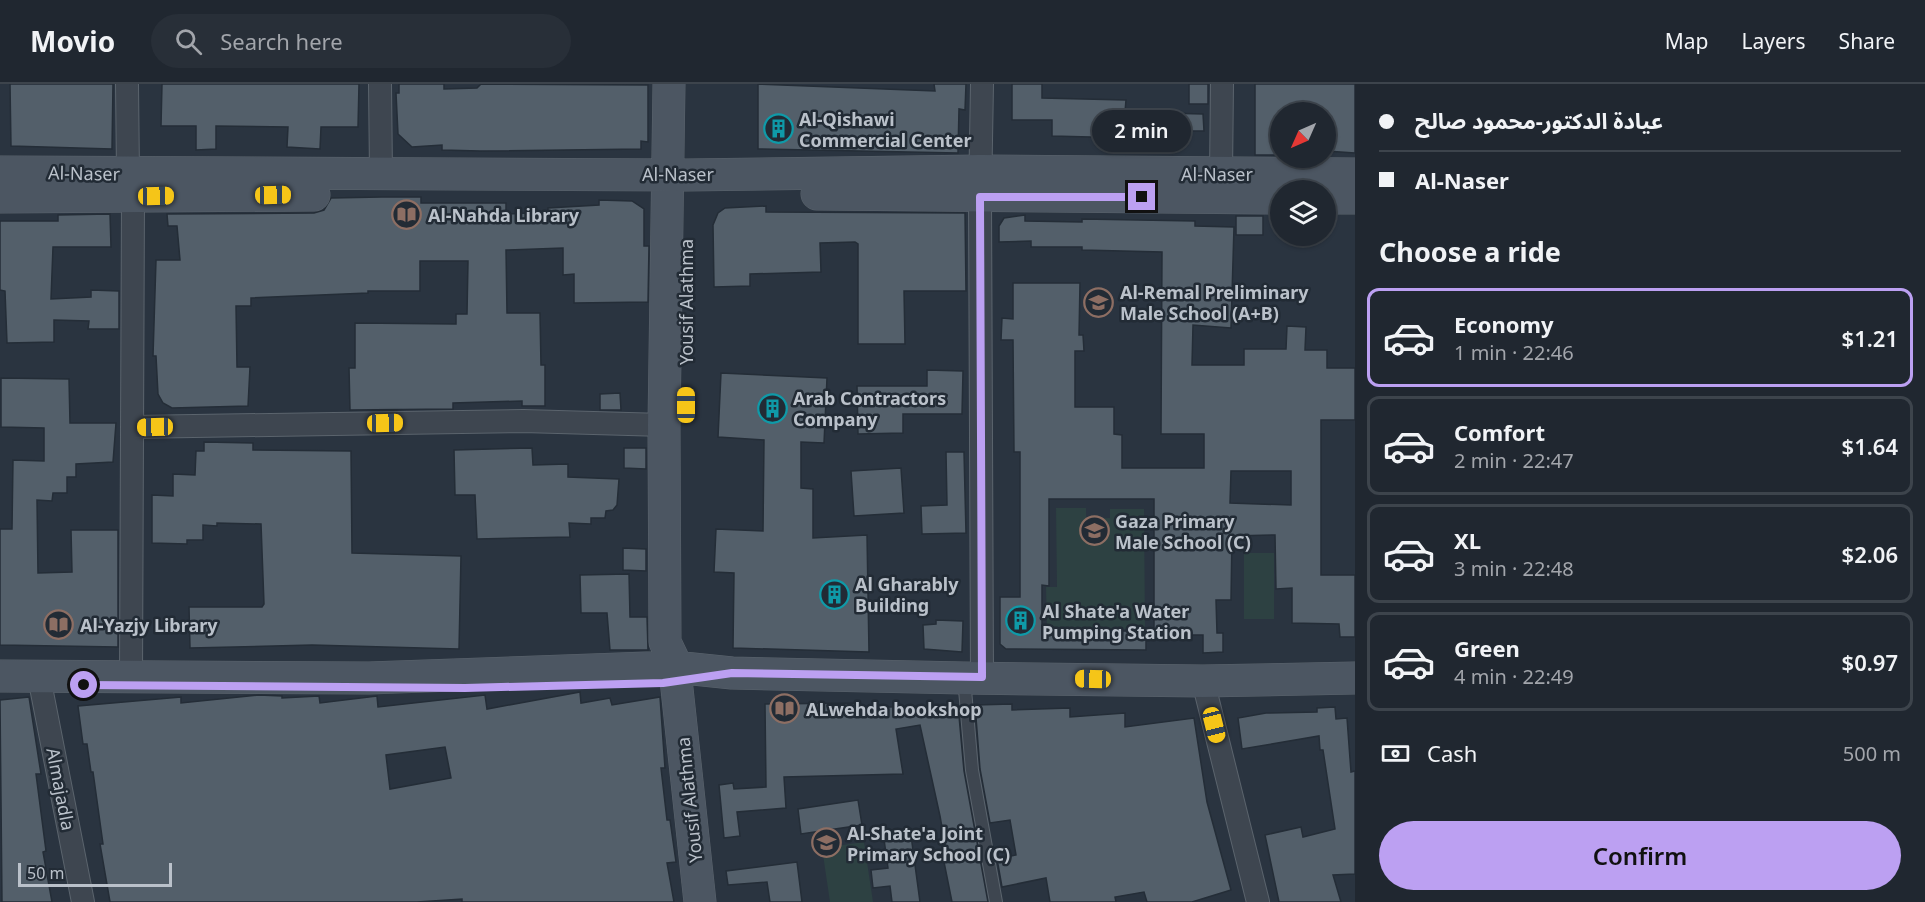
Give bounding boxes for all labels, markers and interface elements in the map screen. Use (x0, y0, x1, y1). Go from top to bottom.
search box (151, 14, 571, 68)
text: Movio (30, 22, 115, 60)
icon: search (172, 25, 205, 58)
text: Search here (220, 26, 343, 56)
text: Map (1665, 27, 1709, 55)
text: Layers (1742, 27, 1806, 55)
text: Share (1839, 27, 1895, 55)
north arrow (1270, 102, 1336, 168)
map controls (1270, 102, 1336, 246)
text: عيادة الدكتور-محمود صالح (1415, 105, 1663, 135)
place label: Al-Qishawi Commercial Center (799, 107, 971, 152)
callout: 2 min (1092, 110, 1192, 152)
building icon: Al-Qishawi Commercial Center (762, 113, 794, 145)
text: 2 min (1114, 117, 1169, 144)
street label: Al-Naser (48, 160, 121, 186)
street label: Al-Naser (642, 162, 715, 186)
street label: Al-Naser (1181, 162, 1254, 186)
text: Al-Naser (1415, 165, 1509, 195)
button: layers (1270, 180, 1336, 246)
route end (1128, 183, 1155, 210)
car (255, 186, 291, 204)
car (138, 187, 174, 205)
library icon: Al-Nahda Library (391, 199, 423, 231)
place label: Al-Nahda Library (428, 203, 580, 227)
text: Choose a ride (1379, 233, 1561, 270)
street label: Yousif Alathma (674, 239, 698, 365)
place label: Al-Remal Preliminary Male School (A+B) (1120, 280, 1309, 325)
school or university icon: Al-Remal Preliminary Male School (A+B) (1083, 286, 1115, 318)
text: Economy (1454, 309, 1553, 339)
icon: car (1382, 311, 1436, 365)
text: $1.21 (1842, 323, 1898, 353)
text: 1 min · 22:46 (1454, 339, 1574, 366)
place label: Arab Contractors Company (793, 386, 946, 431)
car (677, 387, 695, 423)
building icon: Arab Contractors Company (756, 392, 788, 424)
car (367, 414, 403, 432)
text: Comfort (1454, 417, 1545, 447)
car (137, 418, 173, 436)
icon: car (1382, 419, 1436, 473)
text: $1.64 (1842, 431, 1898, 461)
text: 2 min · 22:47 (1454, 447, 1574, 474)
place label: Gaza Primary Male School (C) (1115, 509, 1251, 554)
school or university icon: Gaza Primary Male School (C) (1078, 515, 1110, 547)
text: XL (1454, 525, 1481, 555)
icon: car (1382, 527, 1436, 581)
text: $2.06 (1842, 539, 1898, 569)
text: 3 min · 22:48 (1454, 555, 1574, 582)
place label: Al Gharably Building (855, 572, 959, 617)
building icon: Al Gharably Building (818, 578, 850, 610)
place label: Al Shate'a Water Pumping Station (1042, 599, 1192, 644)
building icon: Al Shate'a Water Pumping Station (1005, 605, 1037, 637)
library icon: Al-Yazjy Library (43, 609, 75, 641)
place label: Al-Yazjy Library (80, 613, 218, 637)
text: Green (1454, 633, 1520, 663)
icon: car (1382, 635, 1436, 689)
text: $0.97 (1842, 647, 1898, 677)
text: 4 min · 22:49 (1454, 663, 1574, 690)
car (1075, 670, 1111, 688)
route start (70, 671, 97, 698)
library icon: ALwehda bookshop (769, 693, 801, 725)
place label: ALwehda bookshop (806, 697, 982, 721)
car (1201, 705, 1227, 745)
street label: Yousif Alathma (670, 736, 708, 864)
icon: cash (1379, 737, 1412, 770)
text: Cash (1427, 738, 1477, 768)
text: 500 m (1843, 740, 1901, 767)
street label: Almajadla (41, 746, 81, 832)
place label: Al-Shate'a Joint Primary School (C) (847, 821, 1010, 866)
button: Confirm (1379, 821, 1901, 890)
school or university icon: Al-Shate'a Joint Primary School (C) (810, 827, 842, 859)
scale bar (18, 860, 172, 888)
text: 50 m (27, 862, 64, 884)

